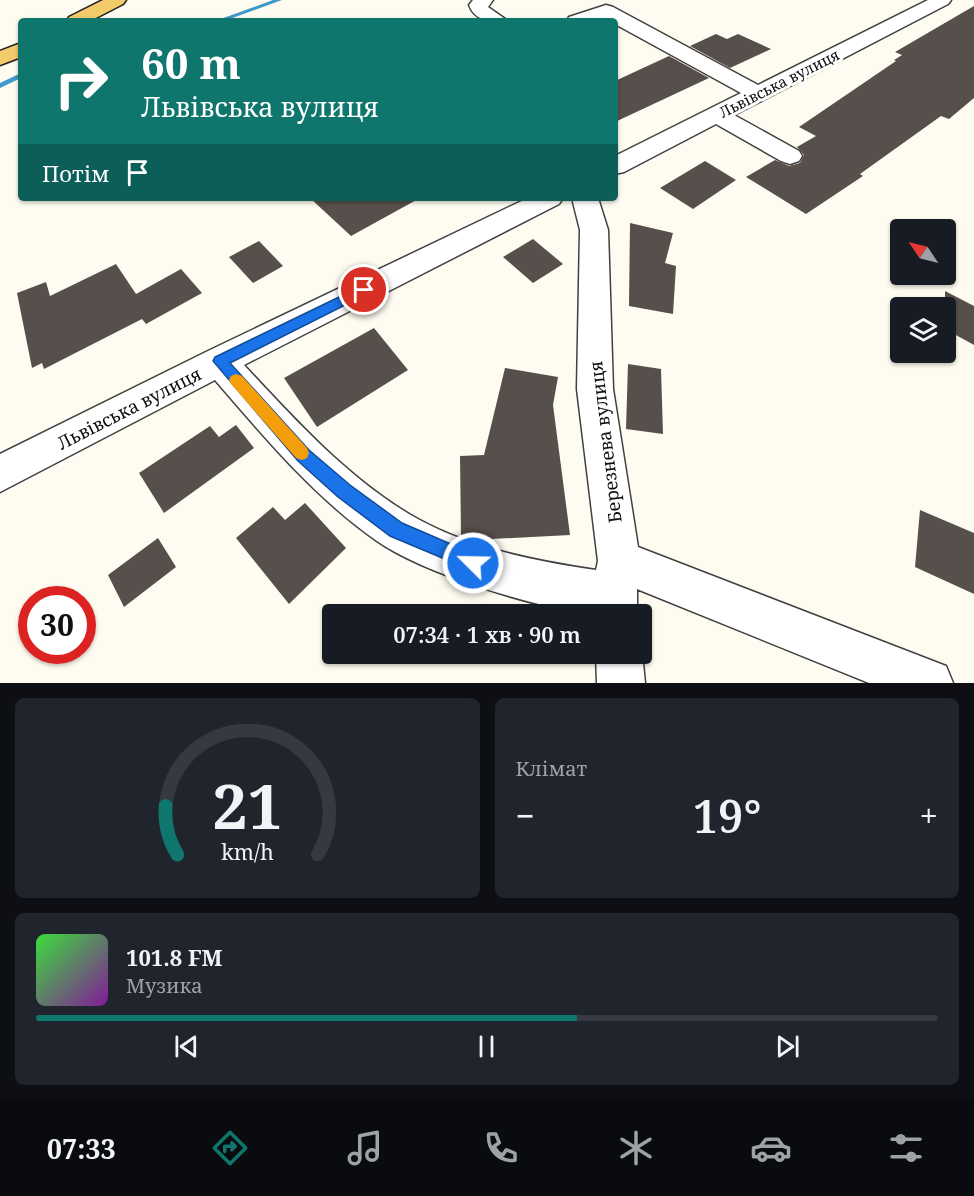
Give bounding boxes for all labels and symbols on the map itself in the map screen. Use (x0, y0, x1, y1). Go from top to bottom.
street label: Львівська вулиця (716, 44, 842, 122)
north arrow (890, 219, 956, 285)
pin (338, 264, 389, 315)
street label: Березнева вулиця (583, 360, 627, 524)
street label: Львівська вулиця (53, 361, 205, 455)
position arrow (441, 531, 505, 595)
speed limit sign: 30 (18, 586, 96, 664)

